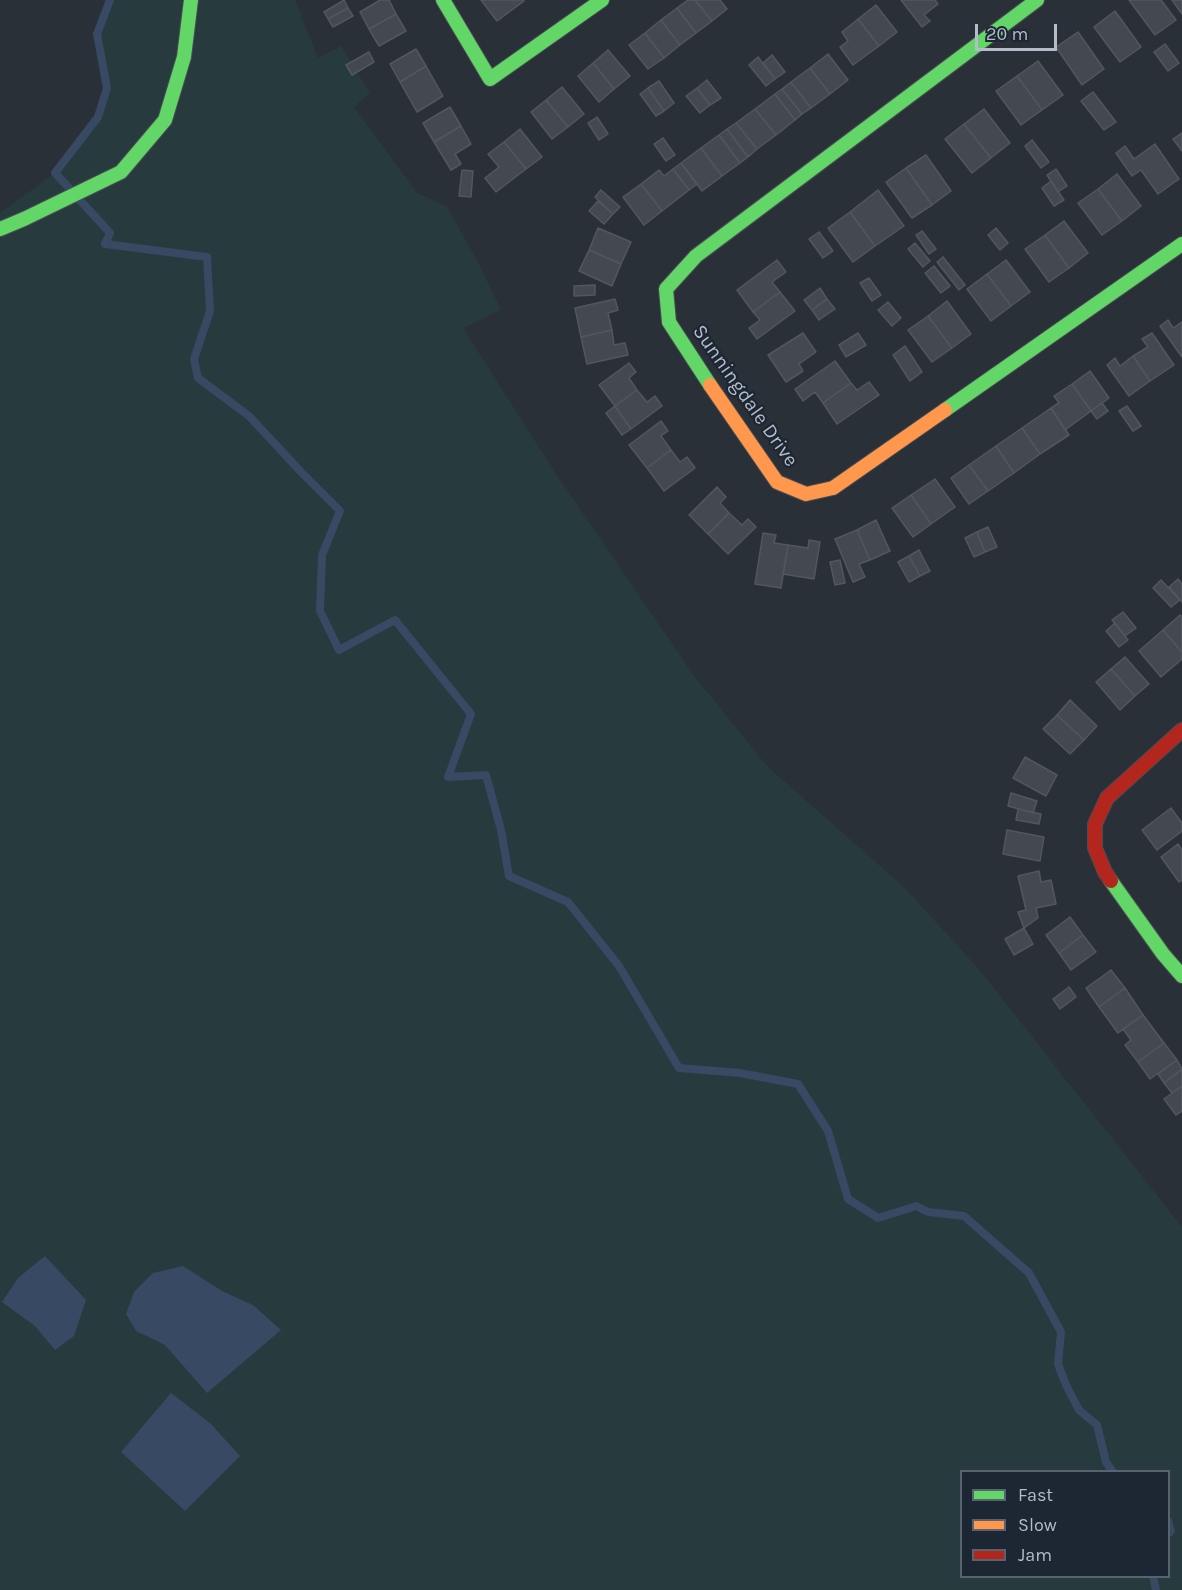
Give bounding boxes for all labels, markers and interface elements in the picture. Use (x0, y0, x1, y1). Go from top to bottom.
scale bar (978, 12, 1060, 50)
text: 20 m (986, 23, 1028, 45)
street label: Sunningdale Drive (687, 320, 803, 472)
legend (960, 1470, 1170, 1578)
text: Fast (1018, 1484, 1053, 1506)
text: Slow (1018, 1514, 1057, 1536)
text: Jam (1018, 1544, 1052, 1566)

